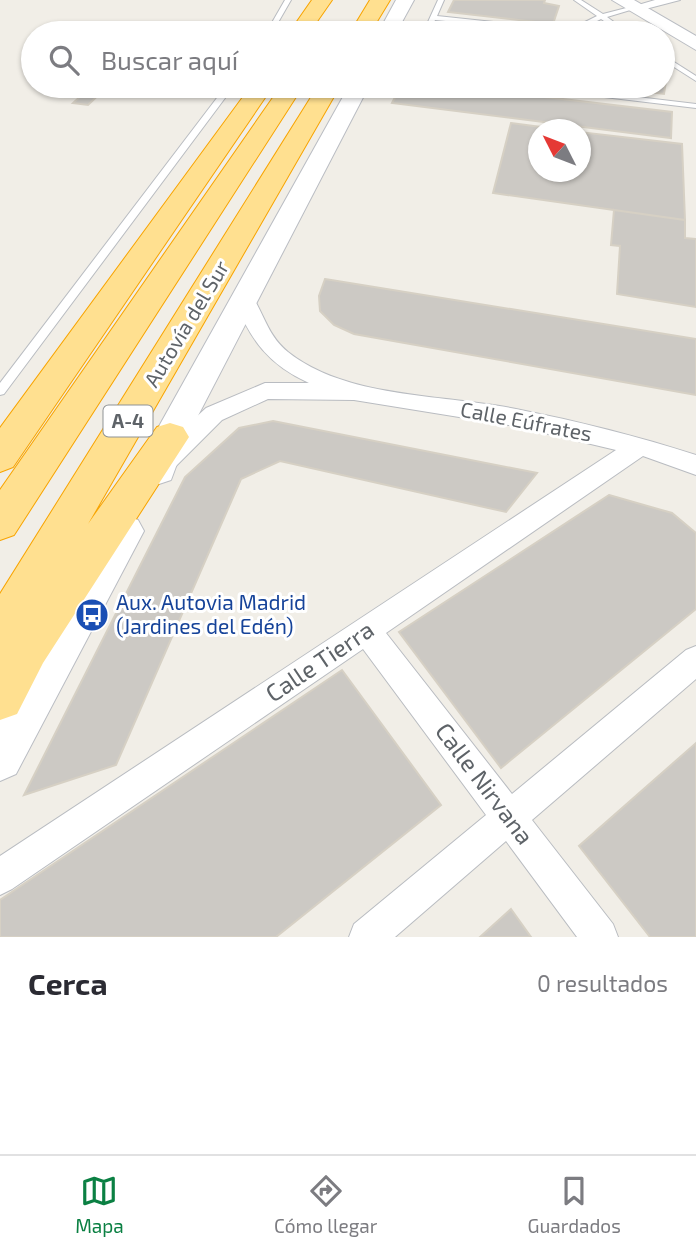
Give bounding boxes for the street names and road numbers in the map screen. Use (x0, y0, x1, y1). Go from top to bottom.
street label: Autovía del Sur (138, 255, 234, 391)
street label: Calle Eúfrates (458, 396, 594, 446)
road number: A-4 (104, 406, 152, 436)
street label: Calle Tierra (260, 614, 379, 707)
street label: Calle Nirvana (430, 717, 540, 850)

